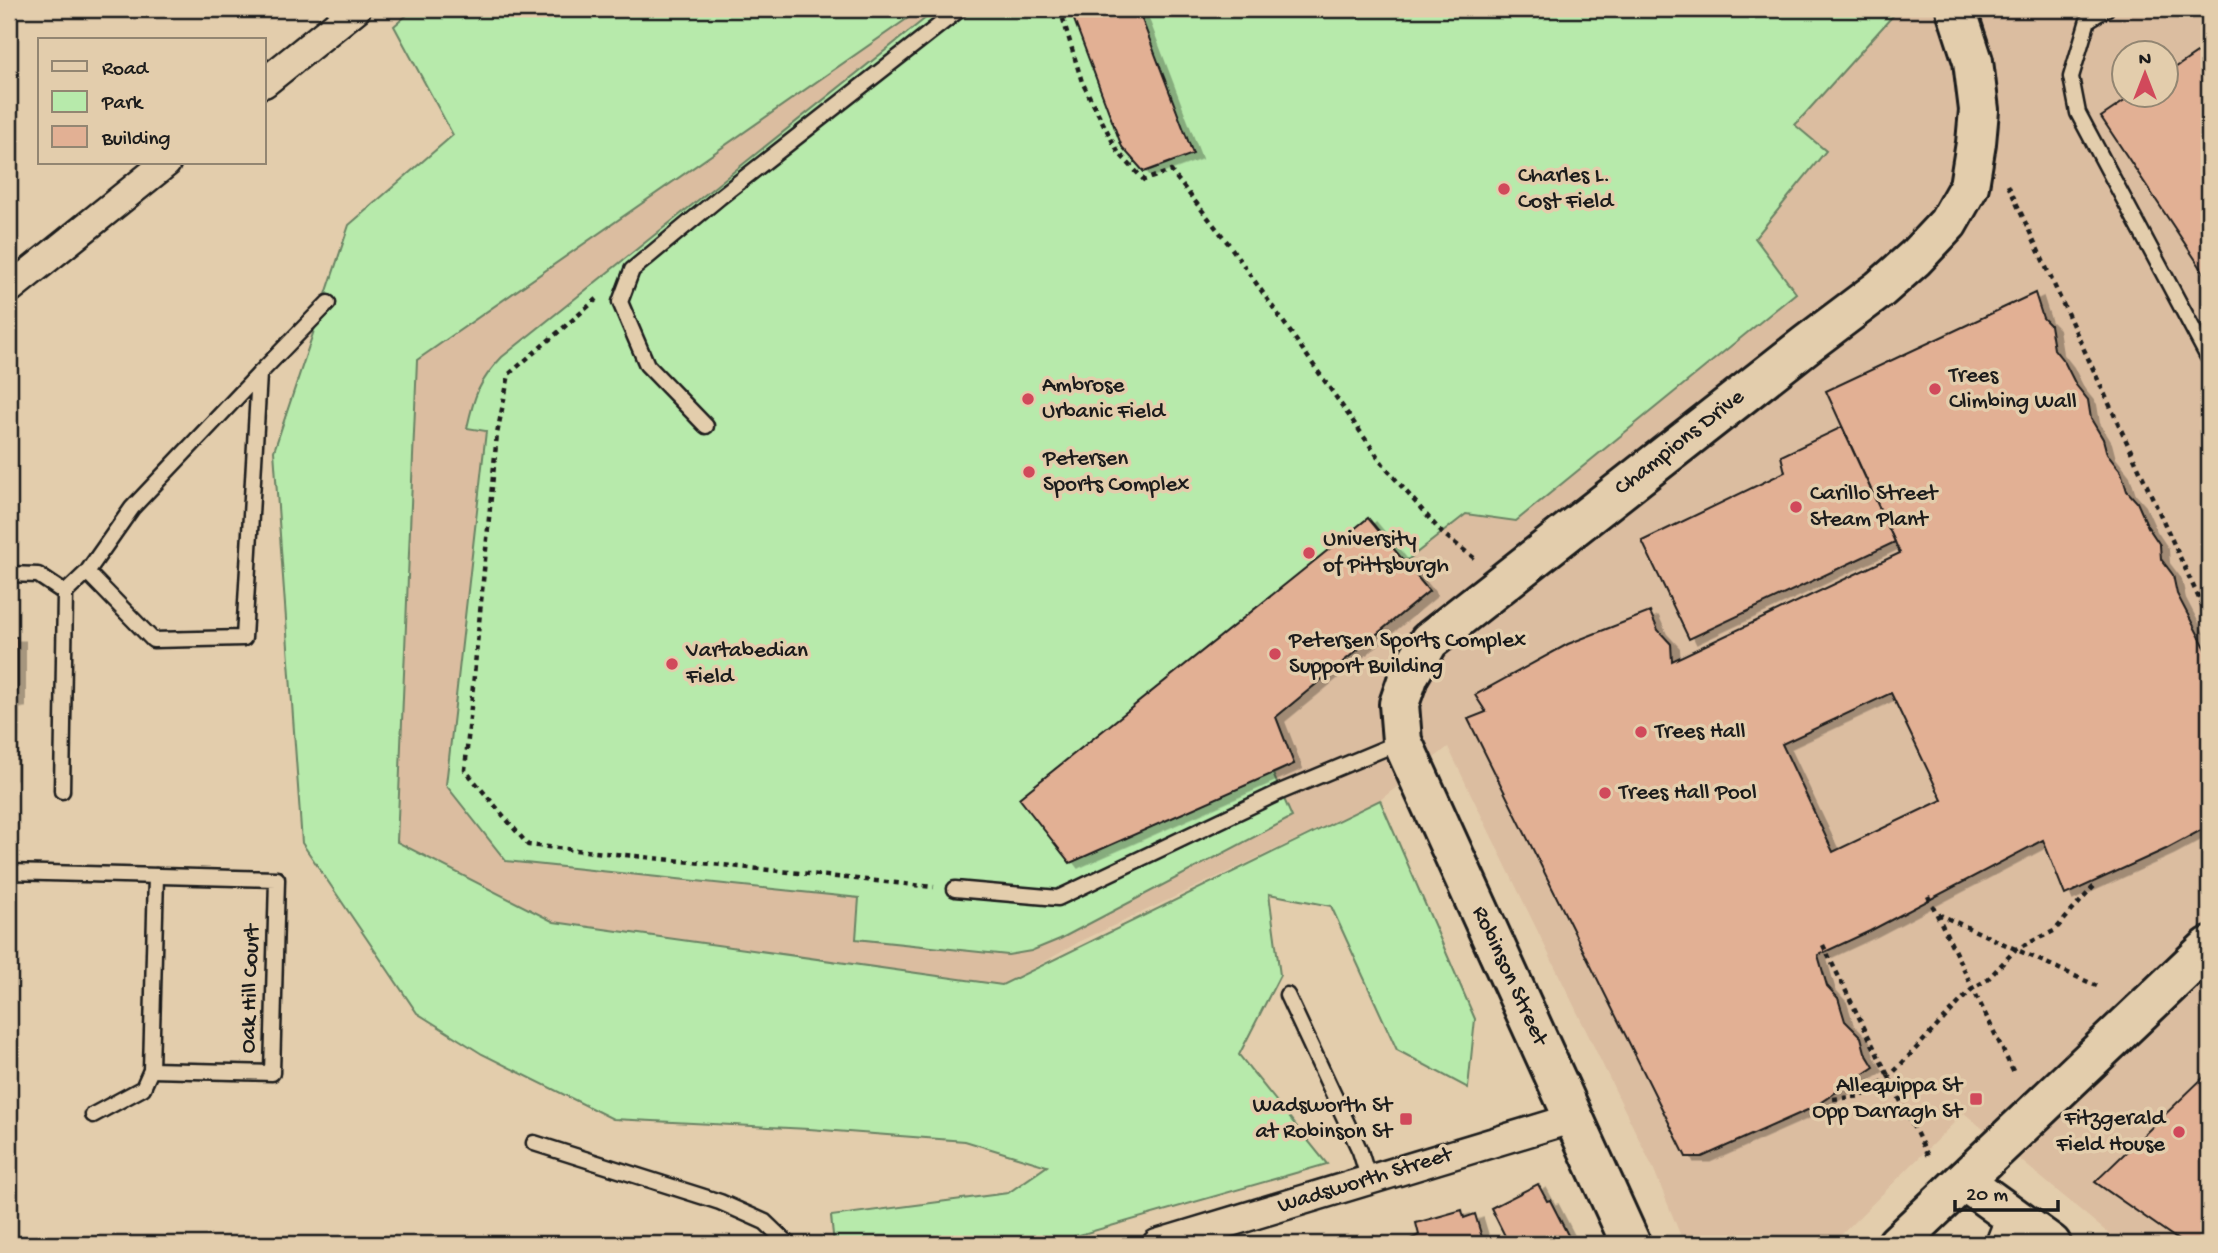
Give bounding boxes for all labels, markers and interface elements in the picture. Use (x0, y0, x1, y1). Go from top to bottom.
legend (38, 38, 266, 164)
north arrow (2110, 38, 2180, 108)
text: N (2139, 49, 2151, 72)
text: Road (102, 58, 150, 83)
text: Park (101, 92, 145, 117)
text: Building (101, 128, 171, 153)
place label: Charles L. Cost Field (1518, 163, 1614, 216)
marker: Charles L. Cost Field (1496, 181, 1512, 197)
place label: Trees Climbing Wall (1947, 363, 2077, 416)
place label: Ambrose Urbanic Field (1042, 373, 1166, 426)
marker: Trees Climbing Wall (1927, 381, 1943, 397)
street label: Champions Drive (1610, 383, 1751, 502)
marker: Ambrose Urbanic Field (1020, 391, 1036, 407)
place label: Petersen Sports Complex (1042, 446, 1189, 499)
marker: Petersen Sports Complex (1021, 464, 1037, 480)
place label: Carillo Street Steam Plant (1810, 481, 1939, 534)
marker: Carillo Street Steam Plant (1788, 499, 1804, 515)
place label: University of Pittsburgh (1323, 527, 1449, 580)
marker: University of Pittsburgh (1301, 545, 1317, 561)
place label: Petersen Sports Complex Support Building (1288, 628, 1526, 681)
place label: Vartabedian Field (685, 638, 808, 691)
marker: Petersen Sports Complex Support Building (1267, 646, 1283, 662)
marker: Vartabedian Field (664, 656, 680, 672)
place label: Trees Hall (1653, 719, 1746, 746)
marker: Trees Hall (1633, 724, 1649, 740)
place label: Trees Hall Pool (1617, 780, 1757, 807)
marker: Trees Hall Pool (1597, 785, 1613, 801)
street label: Robinson Street (1465, 902, 1554, 1051)
street label: Oak Hill Court (235, 923, 267, 1054)
place label: Allequippa St Opp Darragh St (1812, 1073, 1964, 1126)
marker: Allequippa St Opp Darragh St (1968, 1091, 1984, 1107)
place label: Wadsworth St at Robinson St (1253, 1093, 1394, 1146)
place label: Fitzgerald Field House (2055, 1106, 2167, 1159)
marker: Wadsworth St at Robinson St (1398, 1111, 1414, 1127)
marker: Fitzgerald Field House (2171, 1124, 2187, 1140)
street label: Wadsworth Street (1275, 1141, 1457, 1220)
scale bar (1955, 1169, 2059, 1213)
text: 20 m (1966, 1184, 2008, 1209)

